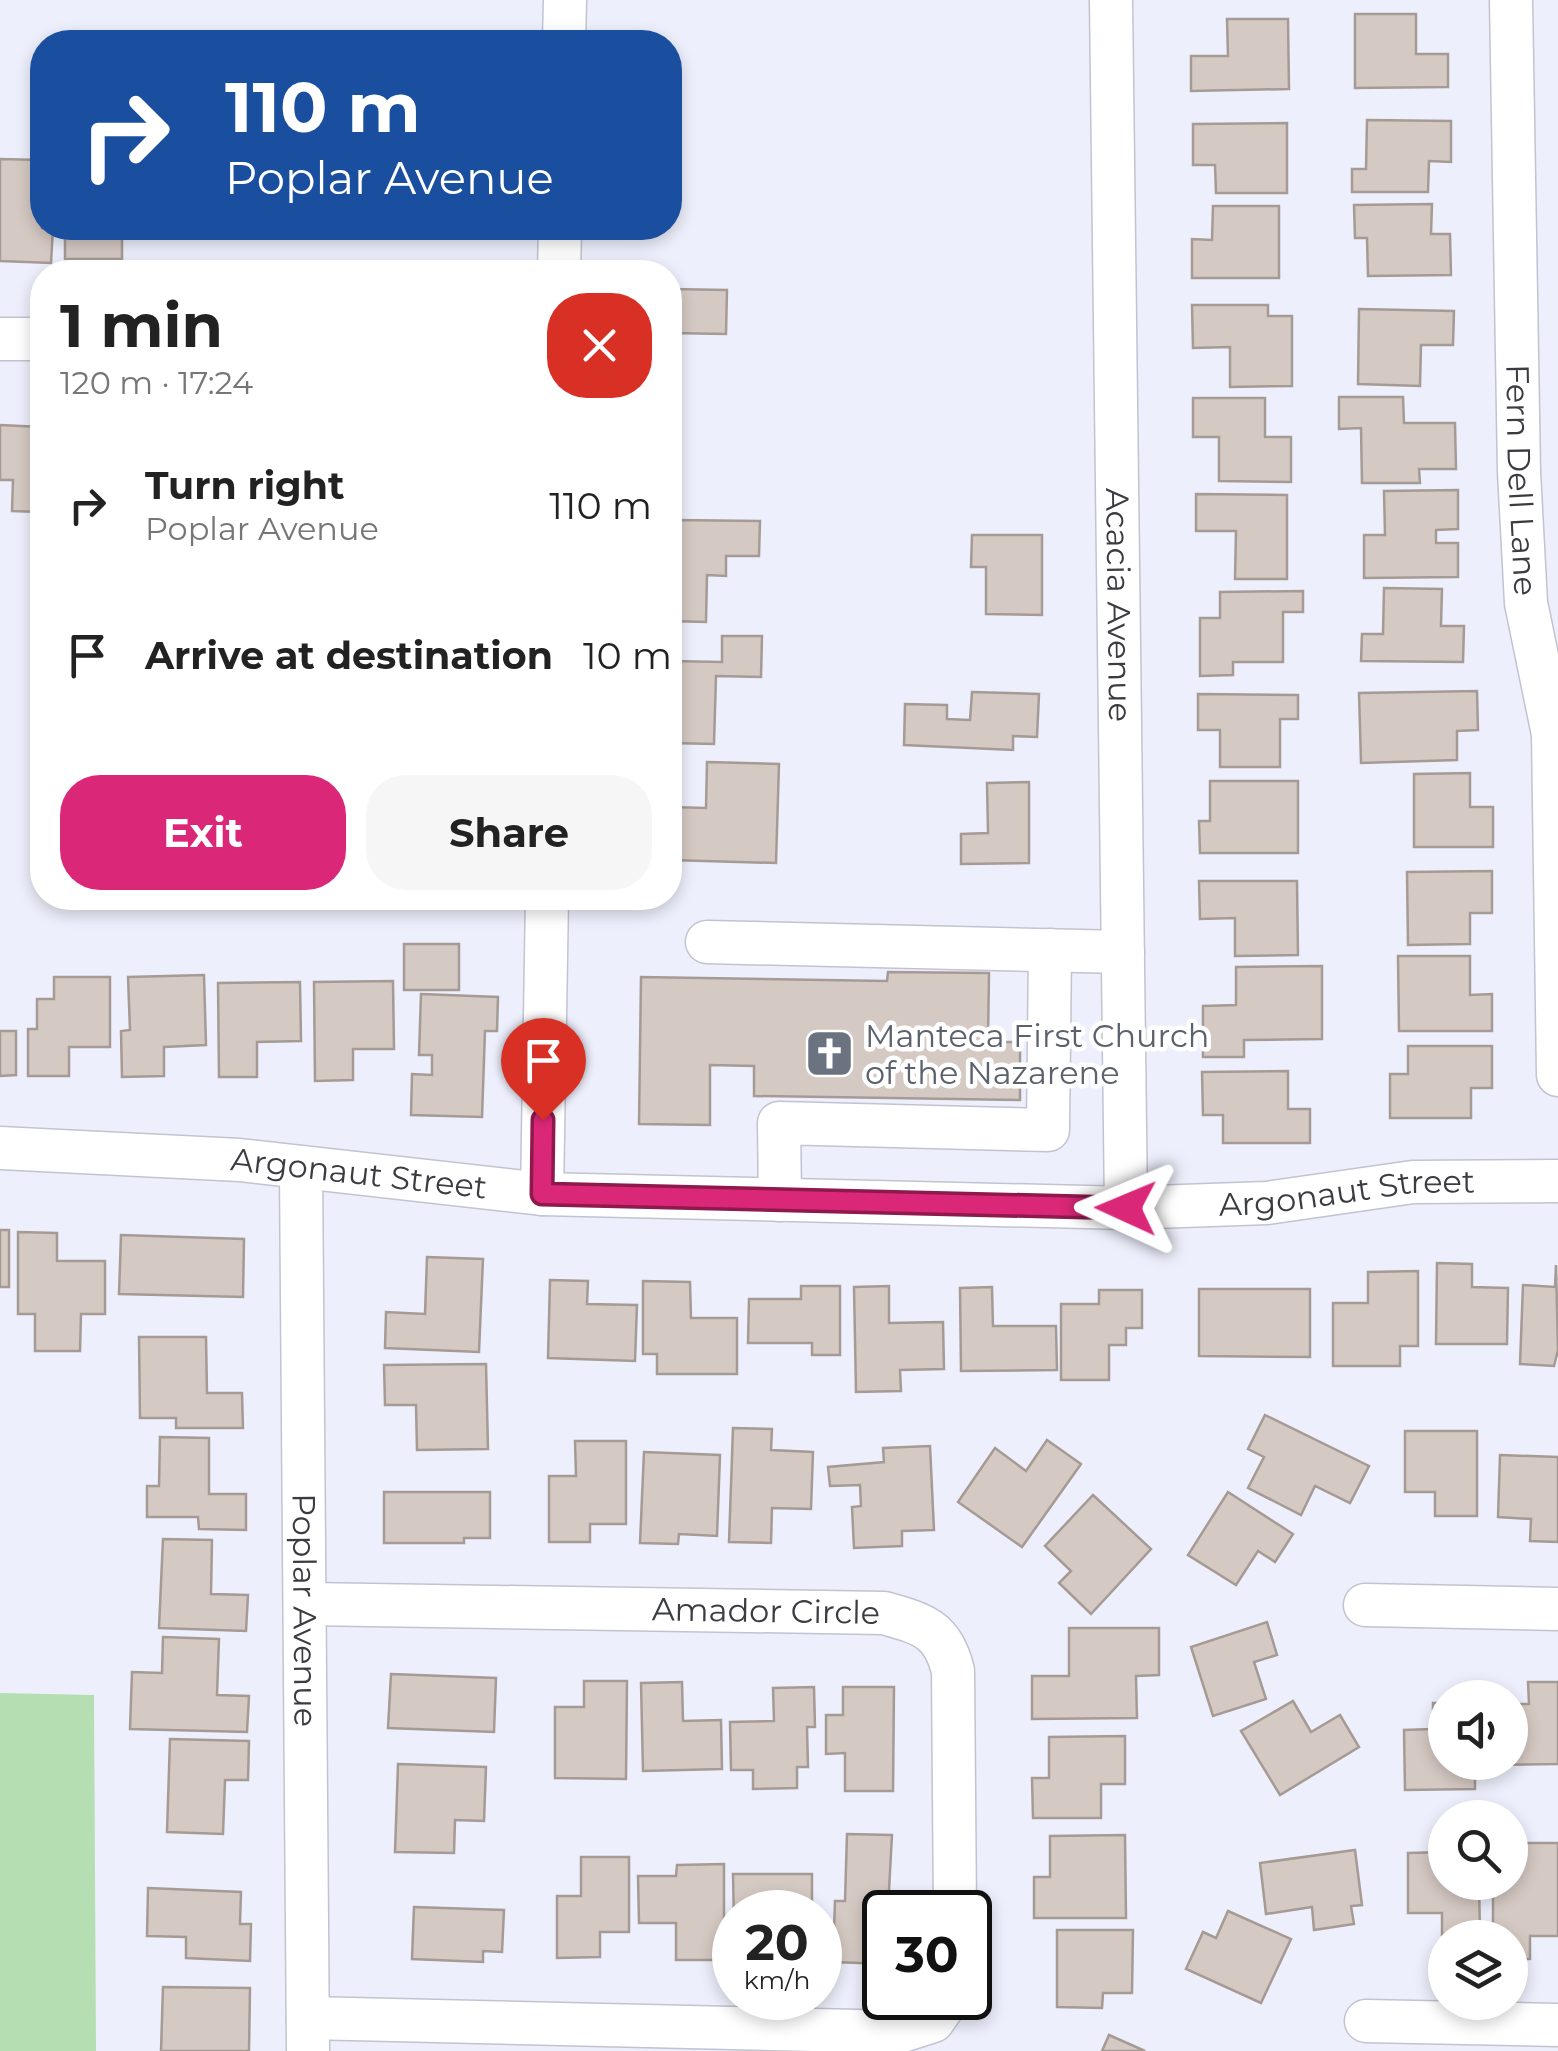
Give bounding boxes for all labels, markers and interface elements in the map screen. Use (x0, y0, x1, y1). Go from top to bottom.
text: 110 m (225, 64, 421, 150)
icon: right (60, 70, 190, 200)
text: Poplar Avenue (225, 150, 554, 205)
text: 1 min (60, 289, 223, 362)
button: close (547, 293, 652, 398)
text: 120 m · 17:24 (60, 363, 253, 402)
street label: Fern Dell Lane (1498, 364, 1546, 597)
text: Turn right (145, 462, 344, 509)
icon: right (60, 478, 115, 533)
text: 110 m (549, 482, 652, 529)
street label: Acacia Avenue (1098, 488, 1140, 722)
text: Poplar Avenue (145, 509, 379, 548)
icon: arrive (60, 628, 115, 683)
text: Arrive at destination (145, 632, 553, 679)
text: 10 m (583, 632, 672, 679)
button: Exit (60, 775, 346, 890)
button: Share (366, 775, 652, 890)
place label: Manteca First Church of the Nazarene (865, 1016, 1209, 1092)
pin (501, 1018, 586, 1121)
church icon: Manteca First Church of the Nazarene (804, 1028, 856, 1080)
icon: arrive (516, 1033, 571, 1088)
street label: Argonaut Street (229, 1139, 489, 1207)
position arrow (1074, 1156, 1178, 1260)
street label: Argonaut Street (1218, 1162, 1475, 1224)
street label: Poplar Avenue (285, 1493, 325, 1727)
street label: Amador Circle (652, 1589, 880, 1632)
map controls (1428, 1680, 1528, 2020)
button: sound (1428, 1680, 1528, 1780)
button: search (1428, 1800, 1528, 1900)
speed limit sign: 30 (862, 1890, 992, 2020)
text: 20 (745, 1912, 809, 1973)
button: layers (1428, 1920, 1528, 2020)
text: km/h (744, 1965, 810, 1995)

